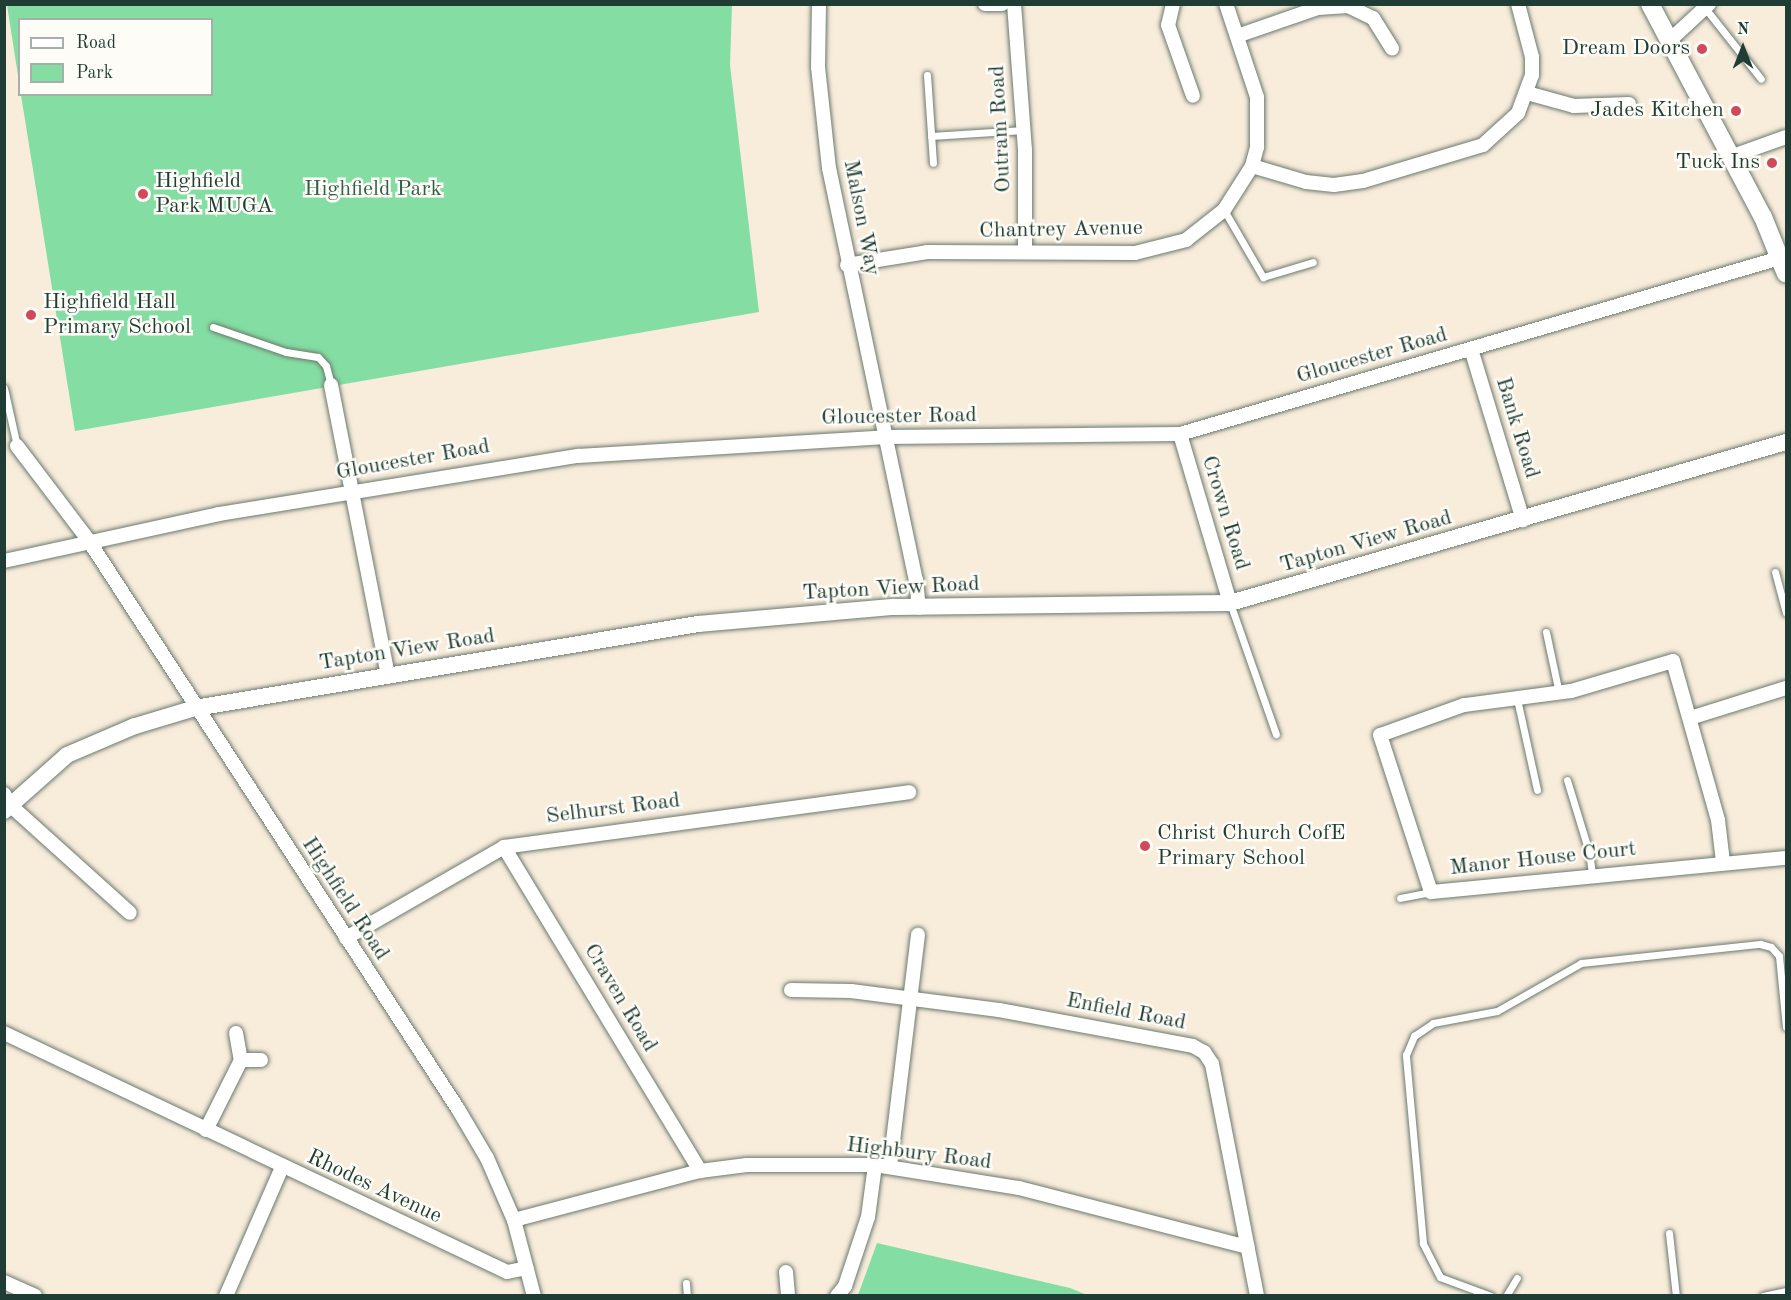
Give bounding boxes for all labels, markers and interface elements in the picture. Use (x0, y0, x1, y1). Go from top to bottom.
legend (18, 18, 213, 96)
north arrow (1713, 18, 1773, 78)
text: N (1737, 22, 1749, 38)
text: Road (76, 34, 116, 52)
place label: Dream Doors (1562, 36, 1690, 62)
marker: Dream Doors (1695, 42, 1709, 56)
text: Park (76, 64, 113, 82)
street label: Outram Road (984, 65, 1018, 193)
place label: Jades Kitchen (1590, 98, 1724, 124)
marker: Jades Kitchen (1729, 104, 1743, 118)
place label: Tuck Ins (1675, 150, 1760, 176)
marker: Tuck Ins (1765, 156, 1779, 170)
street label: Malson Way (837, 158, 885, 278)
place label: Highfield Park MUGA (155, 168, 273, 220)
park label: Highfield Park (304, 177, 442, 203)
marker: Highfield Park MUGA (136, 187, 150, 201)
street label: Chantrey Avenue (979, 215, 1143, 245)
place label: Highfield Hall Primary School (43, 289, 191, 340)
marker: Highfield Hall Primary School (24, 308, 38, 322)
street label: Gloucester Road (1294, 322, 1450, 390)
street label: Bank Road (1489, 374, 1545, 482)
street label: Gloucester Road (821, 402, 977, 432)
street label: Gloucester Road (334, 433, 492, 487)
street label: Crown Road (1195, 453, 1255, 573)
street label: Tapton View Road (1277, 505, 1455, 579)
street label: Tapton View Road (802, 571, 980, 607)
street label: Tapton View Road (317, 623, 497, 677)
street label: Selhurst Road (544, 788, 682, 830)
place label: Christ Church CofE Primary School (1157, 820, 1345, 872)
street label: Highfield Road (295, 832, 395, 966)
street label: Manor House Court (1449, 836, 1637, 882)
marker: Christ Church CofE Primary School (1138, 839, 1152, 853)
street label: Craven Road (577, 939, 663, 1057)
street label: Enfield Road (1064, 987, 1188, 1037)
street label: Highbury Road (845, 1132, 993, 1176)
street label: Rhodes Avenue (302, 1144, 446, 1230)

